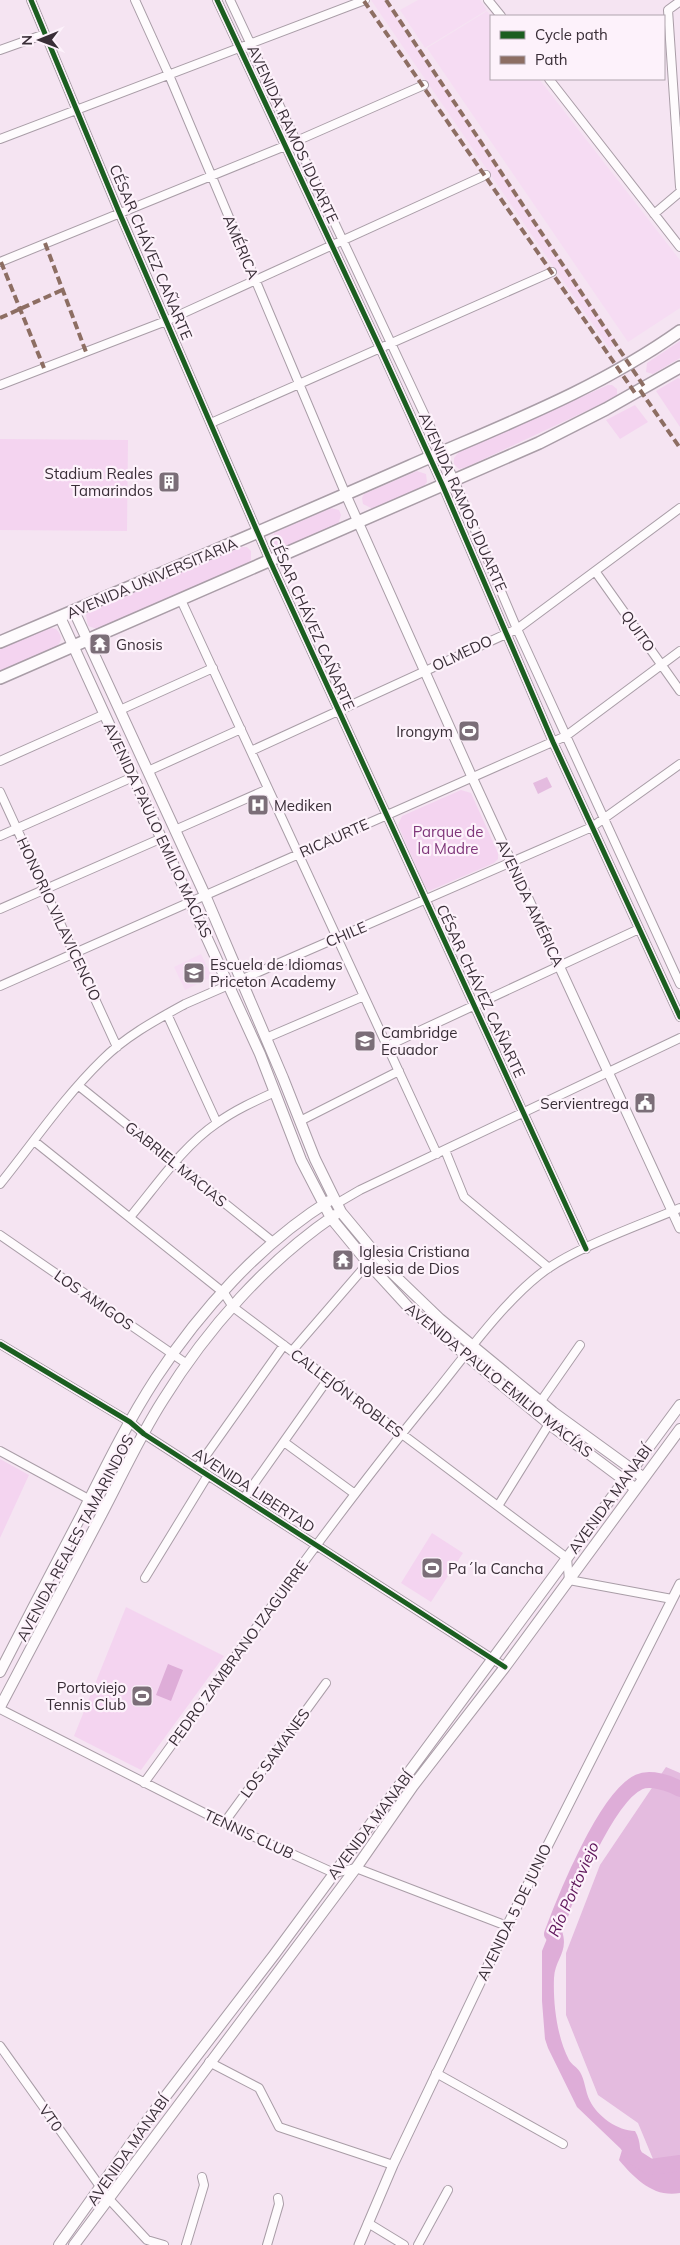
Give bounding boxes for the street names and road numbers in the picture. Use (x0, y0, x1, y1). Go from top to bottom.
street label: AVENIDA RAMOS IDUARTE (243, 42, 343, 226)
street label: CÉSAR CHÁVEZ CAÑARTE (105, 161, 197, 343)
street label: AMÉRICA (219, 212, 263, 282)
street label: AVENIDA RAMOS IDUARTE (415, 409, 511, 595)
street label: AVENIDA UNIVERSITARIA (64, 533, 240, 623)
street label: CÉSAR CHÁVEZ CAÑARTE (265, 533, 359, 713)
street label: QUITO (617, 607, 659, 655)
street label: OLMEDO (429, 631, 495, 675)
street label: AVENIDA PAULO EMILIO MACÍAS (100, 719, 216, 941)
street label: RICAURTE (296, 814, 372, 862)
street label: HONORIO VILAVICENCIO (13, 834, 105, 1004)
street label: AVENIDA AMÉRICA (492, 836, 568, 970)
street label: CÉSAR CHÁVEZ CAÑARTE (432, 901, 530, 1081)
street label: CHILE (323, 917, 369, 951)
street label: GABRIEL MACIAS (121, 1117, 231, 1211)
street label: LOS AMIGOS (51, 1266, 137, 1334)
street label: AVENIDA PAULO EMILIO MACÍAS (402, 1299, 596, 1461)
street label: CALLEJÓN ROBLES (287, 1344, 407, 1442)
street label: AVENIDA REALES TAMARINDOS (12, 1432, 138, 1644)
street label: AVENIDA MANABÍ (564, 1440, 657, 1557)
street label: AVENIDA LIBERTAD (189, 1443, 319, 1537)
street label: PEDRO ZAMBRANO IZAGUIRRE (164, 1556, 312, 1750)
street label: LOS SAMANES (236, 1705, 314, 1801)
street label: AVENIDA MANABÍ (323, 1766, 418, 1883)
street label: TENNIS CLUB (201, 1805, 297, 1863)
street label: AVENIDA 5 DE JUNIO (473, 1840, 555, 1984)
street label: AVENIDA MANABÍ (83, 2090, 174, 2209)
street label: VT0 (35, 2101, 67, 2135)

